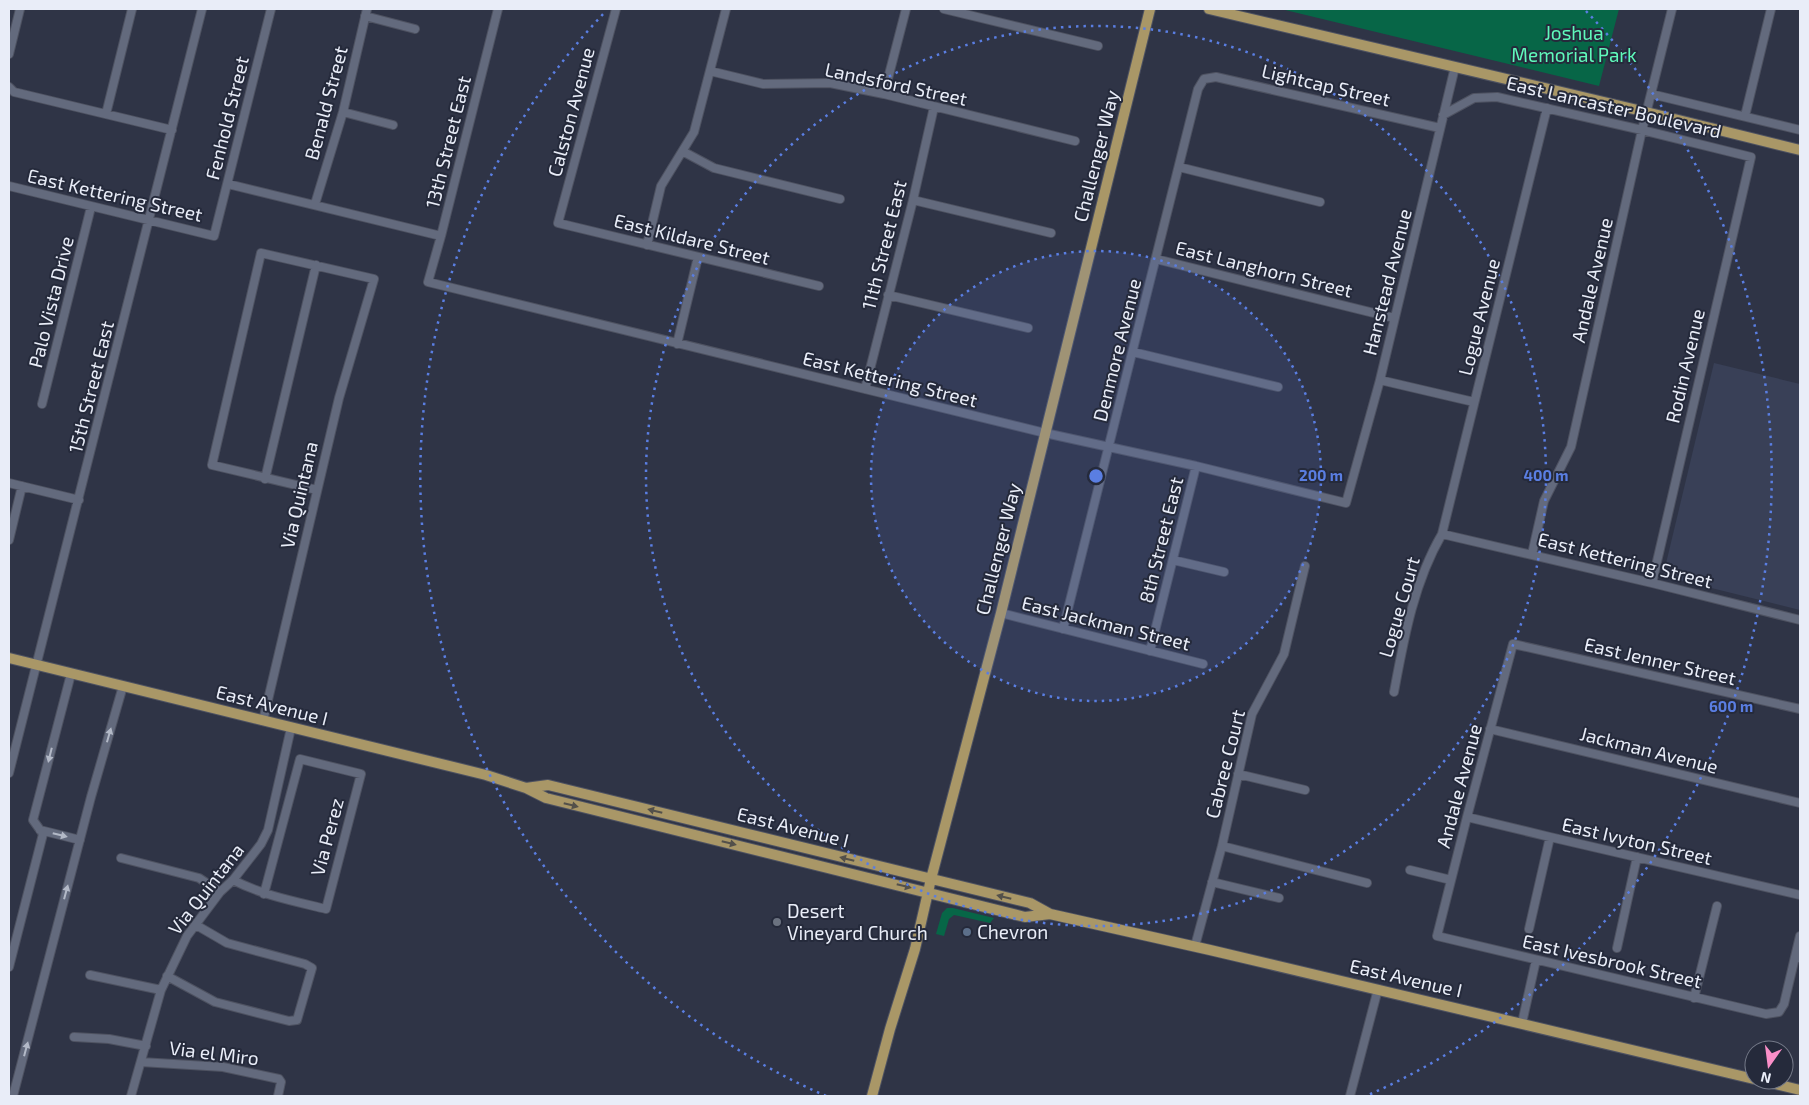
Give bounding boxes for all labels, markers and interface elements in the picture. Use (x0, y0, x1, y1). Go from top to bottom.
park label: Joshua Memorial Park (1511, 21, 1637, 66)
street label: Benald Street (299, 43, 352, 162)
street label: Calston Avenue (542, 45, 599, 179)
street label: Fenhold Street (200, 54, 253, 182)
street label: Landsford Street (823, 57, 969, 110)
street label: Lightcap Street (1260, 59, 1393, 110)
street label: East Lancaster Boulevard (1505, 71, 1724, 142)
street label: 13th Street East (420, 73, 475, 210)
street label: Challenger Way (1068, 88, 1123, 224)
street label: East Kettering Street (25, 163, 205, 226)
street label: 11th Street East (856, 178, 911, 312)
street label: Hanstead Avenue (1357, 206, 1416, 357)
street label: East Kildare Street (612, 208, 772, 269)
street label: Andale Avenue (1566, 215, 1617, 345)
street label: Palo Vista Drive (23, 234, 78, 370)
street label: East Langhorn Street (1173, 235, 1355, 302)
street label: Logue Avenue (1453, 256, 1504, 378)
street label: Denmore Avenue (1088, 276, 1145, 424)
street label: Rodin Avenue (1660, 307, 1709, 425)
street label: 15th Street East (63, 318, 118, 455)
street label: East Kettering Street (800, 346, 980, 411)
street label: Via Quintana (275, 439, 322, 551)
text: 200 m (1299, 466, 1343, 484)
text: 400 m (1524, 466, 1568, 484)
centre of rings (1087, 467, 1105, 485)
street label: 8th Street East (1134, 474, 1187, 605)
street label: Challenger Way (970, 481, 1025, 617)
street label: East Kettering Street (1535, 527, 1715, 592)
street label: Logue Court (1373, 554, 1424, 660)
street label: East Jackman Street (1019, 590, 1193, 655)
street label: East Jenner Street (1582, 632, 1738, 689)
street label: East Avenue I (214, 679, 331, 730)
text: 600 m (1709, 697, 1753, 715)
street label: Cabree Court (1200, 707, 1249, 821)
street label: Andale Avenue (1431, 721, 1486, 850)
street label: Jackman Avenue (1578, 721, 1721, 778)
one-way arrow (105, 727, 113, 742)
one-way arrow (46, 747, 54, 762)
street label: Via Perez (305, 795, 348, 878)
one-way arrow (564, 801, 579, 809)
street label: East Avenue I (735, 801, 852, 852)
one-way arrow (647, 807, 662, 815)
street label: East Ivyton Street (1560, 812, 1714, 869)
one-way arrow (52, 831, 67, 839)
street label: Via Quintana (163, 839, 248, 939)
one-way arrow (722, 839, 737, 847)
one-way arrow (839, 854, 854, 862)
one-way arrow (896, 882, 911, 890)
one-way arrow (63, 884, 71, 899)
one-way arrow (997, 893, 1012, 901)
place label: Desert Vineyard Church (787, 899, 928, 944)
marker: Desert Vineyard Church (771, 916, 783, 928)
place label: Chevron (977, 920, 1048, 943)
marker: Chevron (961, 926, 973, 938)
street label: East Ivesbrook Street (1520, 929, 1704, 992)
street label: East Avenue I (1348, 953, 1465, 1002)
street label: Via el Miro (168, 1036, 260, 1069)
north arrow (1744, 1040, 1794, 1090)
one-way arrow (22, 1042, 30, 1057)
text: N (1759, 1069, 1773, 1088)

